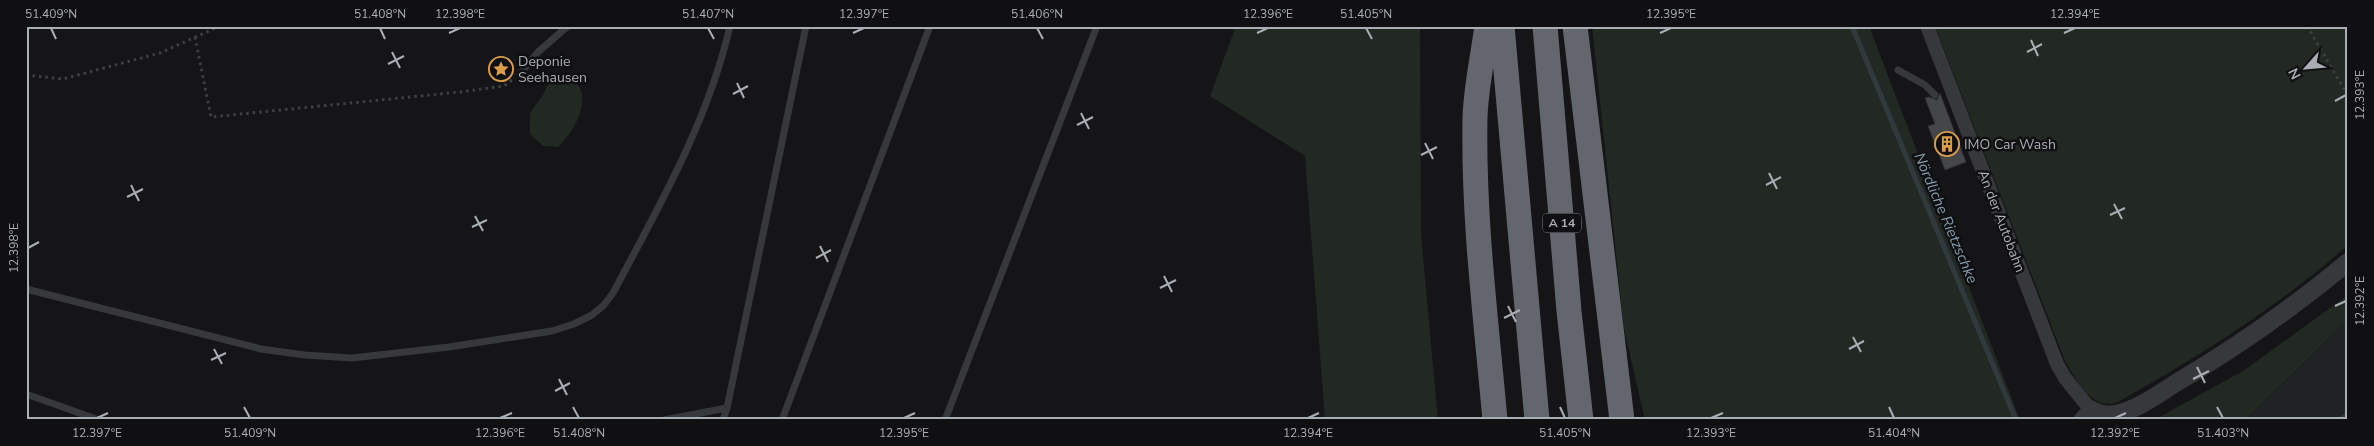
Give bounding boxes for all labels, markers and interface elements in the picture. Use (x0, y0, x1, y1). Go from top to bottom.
text: 51.409°N (25, 6, 77, 22)
text: 51.408°N (354, 6, 406, 22)
text: 12.398°E (435, 6, 485, 22)
text: 51.407°N (682, 6, 734, 22)
text: 12.397°E (839, 6, 889, 22)
text: 51.406°N (1011, 6, 1063, 22)
text: 12.396°E (1243, 6, 1293, 22)
text: 51.405°N (1340, 6, 1392, 22)
text: 12.395°E (1646, 6, 1696, 22)
text: 12.394°E (2050, 6, 2100, 22)
north arrow (2282, 42, 2332, 92)
place label: Deponie Seehausen (518, 52, 587, 87)
place icon: Deponie Seehausen (488, 56, 514, 82)
text: N (2284, 65, 2306, 83)
text: 12.393°E (2352, 70, 2368, 120)
building icon: IMO Car Wash (1934, 131, 1960, 157)
place label: IMO Car Wash (1964, 135, 2056, 154)
water label: Nördliche Rietzschke (1909, 150, 1983, 286)
street label: An der Autobahn (1973, 167, 2030, 275)
road number: A 14 (1543, 214, 1581, 232)
text: 12.398°E (6, 223, 22, 273)
text: 12.392°E (2352, 276, 2368, 326)
text: 12.397°E (72, 425, 122, 441)
text: 51.409°N (224, 425, 276, 441)
text: 12.396°E (475, 425, 525, 441)
text: 51.408°N (553, 425, 605, 441)
text: 12.395°E (879, 425, 929, 441)
text: 12.394°E (1283, 425, 1333, 441)
text: 51.405°N (1539, 425, 1591, 441)
text: 12.393°E (1686, 425, 1736, 441)
text: 51.404°N (1868, 425, 1920, 441)
text: 12.392°E (2090, 425, 2140, 441)
text: 51.403°N (2197, 425, 2249, 441)

